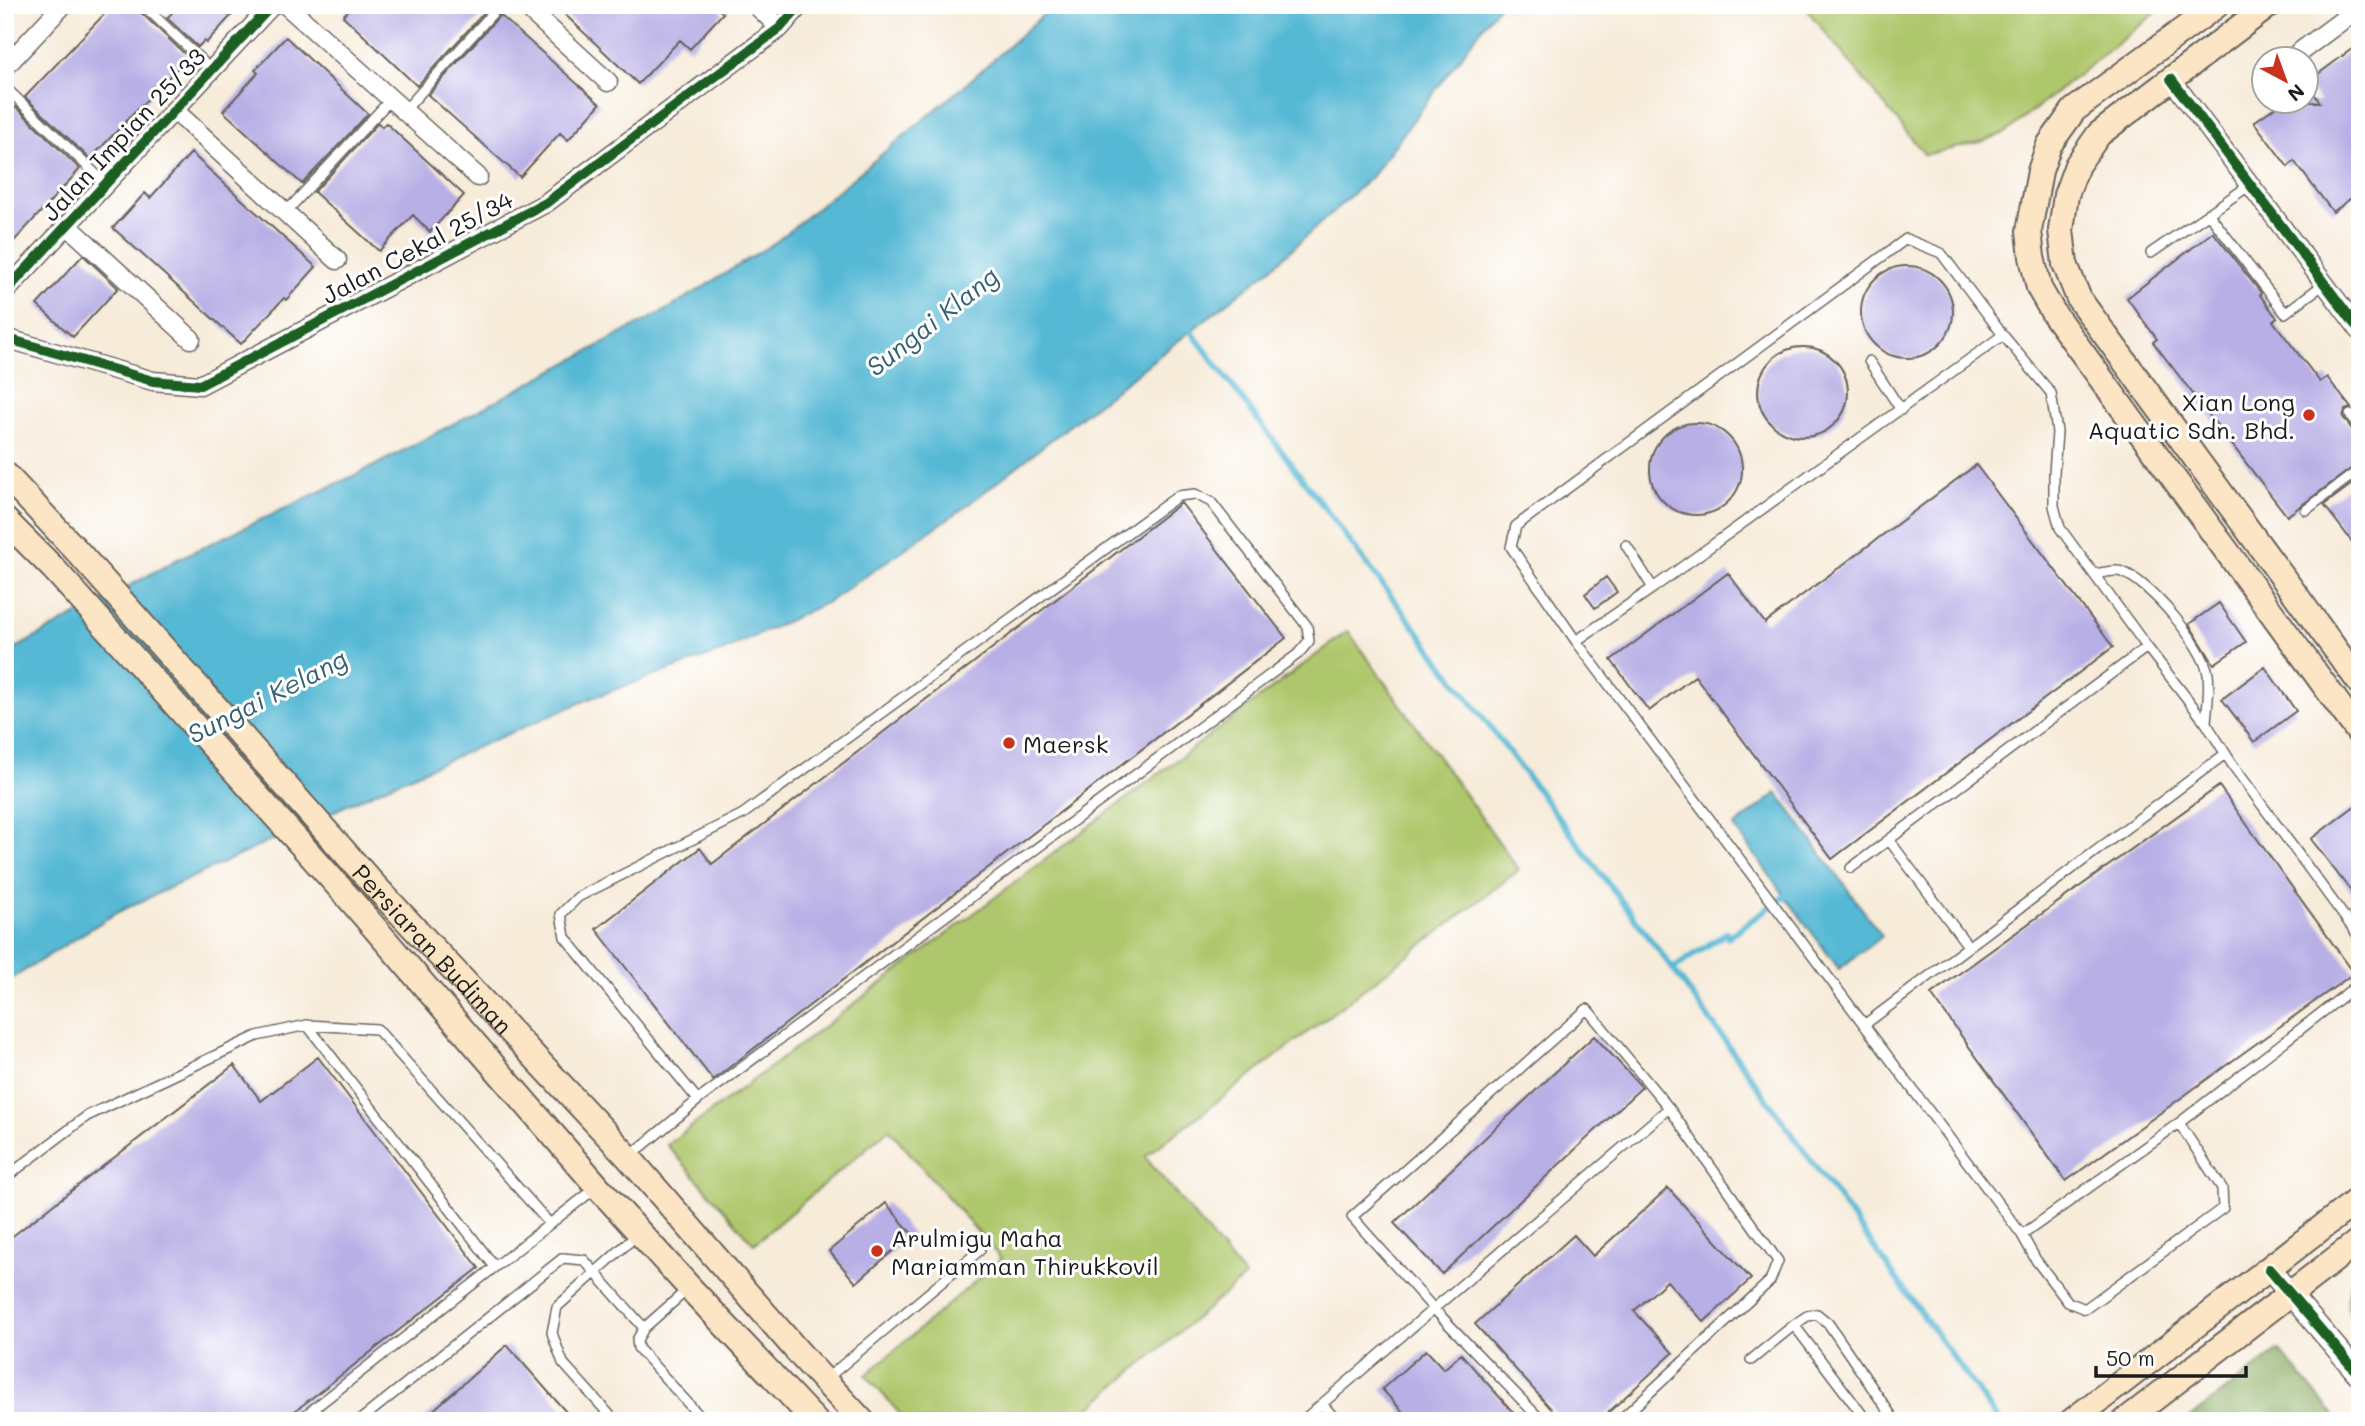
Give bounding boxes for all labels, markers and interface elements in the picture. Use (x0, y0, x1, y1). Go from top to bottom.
street label: Jalan Impian 25/33 (35, 41, 211, 227)
north arrow (2250, 46, 2320, 116)
text: N (2283, 79, 2310, 107)
street label: Jalan Cekal 25/34 (316, 184, 518, 310)
water label: Sungai Klang (859, 259, 1005, 383)
place label: Xian Long Aquatic Sdn. Bhd. (2088, 386, 2295, 445)
marker: Xian Long Aquatic Sdn. Bhd. (2301, 407, 2317, 423)
water label: Sungai Kelang (181, 641, 353, 751)
place label: Maersk (1023, 728, 1108, 759)
marker: Maersk (1001, 735, 1017, 751)
street label: Persiaran Budiman (346, 857, 520, 1040)
place label: Arulmigu Maha Mariamman Thirukkovil (891, 1222, 1159, 1281)
marker: Arulmigu Maha Mariamman Thirukkovil (869, 1243, 885, 1259)
scale bar (2096, 1335, 2246, 1379)
text: 50 m (2106, 1344, 2155, 1371)

